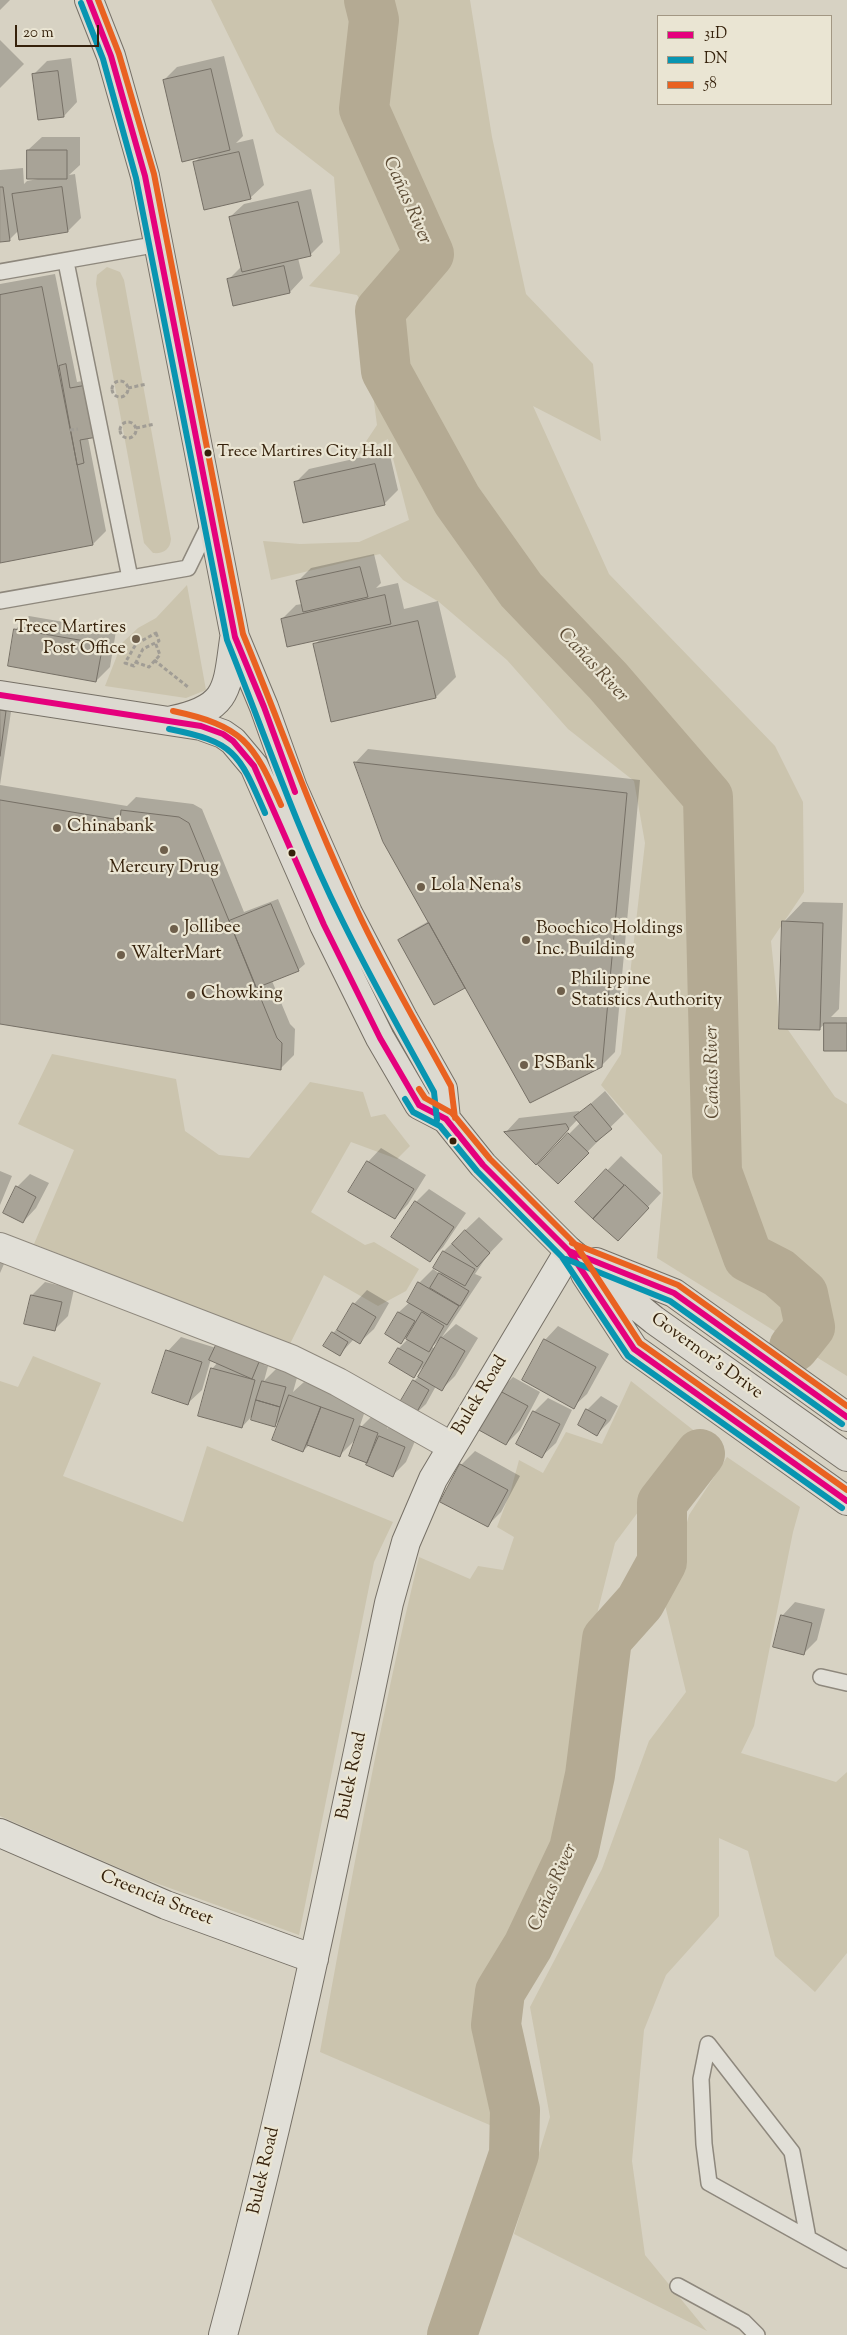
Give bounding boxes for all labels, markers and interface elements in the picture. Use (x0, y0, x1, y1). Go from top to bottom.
scale bar (18, 15, 101, 47)
legend (657, 15, 832, 105)
text: 20 m (23, 23, 54, 44)
text: 31D (704, 24, 727, 45)
text: DN (704, 49, 728, 70)
text: 58 (704, 74, 717, 95)
water label: Cañas River (377, 154, 435, 248)
place label: Trece Martires City Hall (217, 443, 393, 463)
marker: Trece Martires City Hall (203, 448, 213, 458)
place label: Trece Martires Post Office (15, 618, 126, 660)
water label: Cañas River (552, 624, 632, 708)
marker: Trece Martires Post Office (130, 633, 142, 645)
place label: Chinabank (67, 817, 155, 839)
marker: Chinabank (51, 822, 63, 834)
marker: Mercury Drug (158, 844, 170, 856)
unlabelled marker (287, 848, 297, 858)
place label: Mercury Drug (109, 858, 219, 880)
place label: Lola Nena's (431, 876, 521, 898)
marker: Lola Nena's (415, 881, 427, 893)
place label: Jollibee (184, 918, 241, 940)
place label: Boochico Holdings Inc. Building (536, 919, 683, 962)
marker: Jollibee (168, 923, 180, 935)
marker: Boochico Holdings Inc. Building (520, 934, 532, 946)
place label: WalterMart (131, 944, 222, 966)
marker: WalterMart (115, 949, 127, 961)
place label: Philippine Statistics Authority (571, 970, 722, 1012)
place label: Chowking (201, 984, 283, 1006)
marker: Philippine Statistics Authority (555, 985, 567, 997)
marker: Chowking (185, 989, 197, 1001)
water label: Cañas River (702, 1025, 726, 1119)
place label: PSBank (534, 1054, 595, 1076)
marker: PSBank (518, 1059, 530, 1071)
unlabelled marker (448, 1136, 458, 1146)
street label: Governor's Drive (646, 1309, 766, 1405)
street label: Bulek Road (449, 1352, 513, 1440)
street label: Bulek Road (333, 1730, 373, 1822)
water label: Cañas River (525, 1841, 583, 1935)
street label: Creencia Street (96, 1866, 216, 1932)
street label: Bulek Road (244, 2125, 286, 2217)

